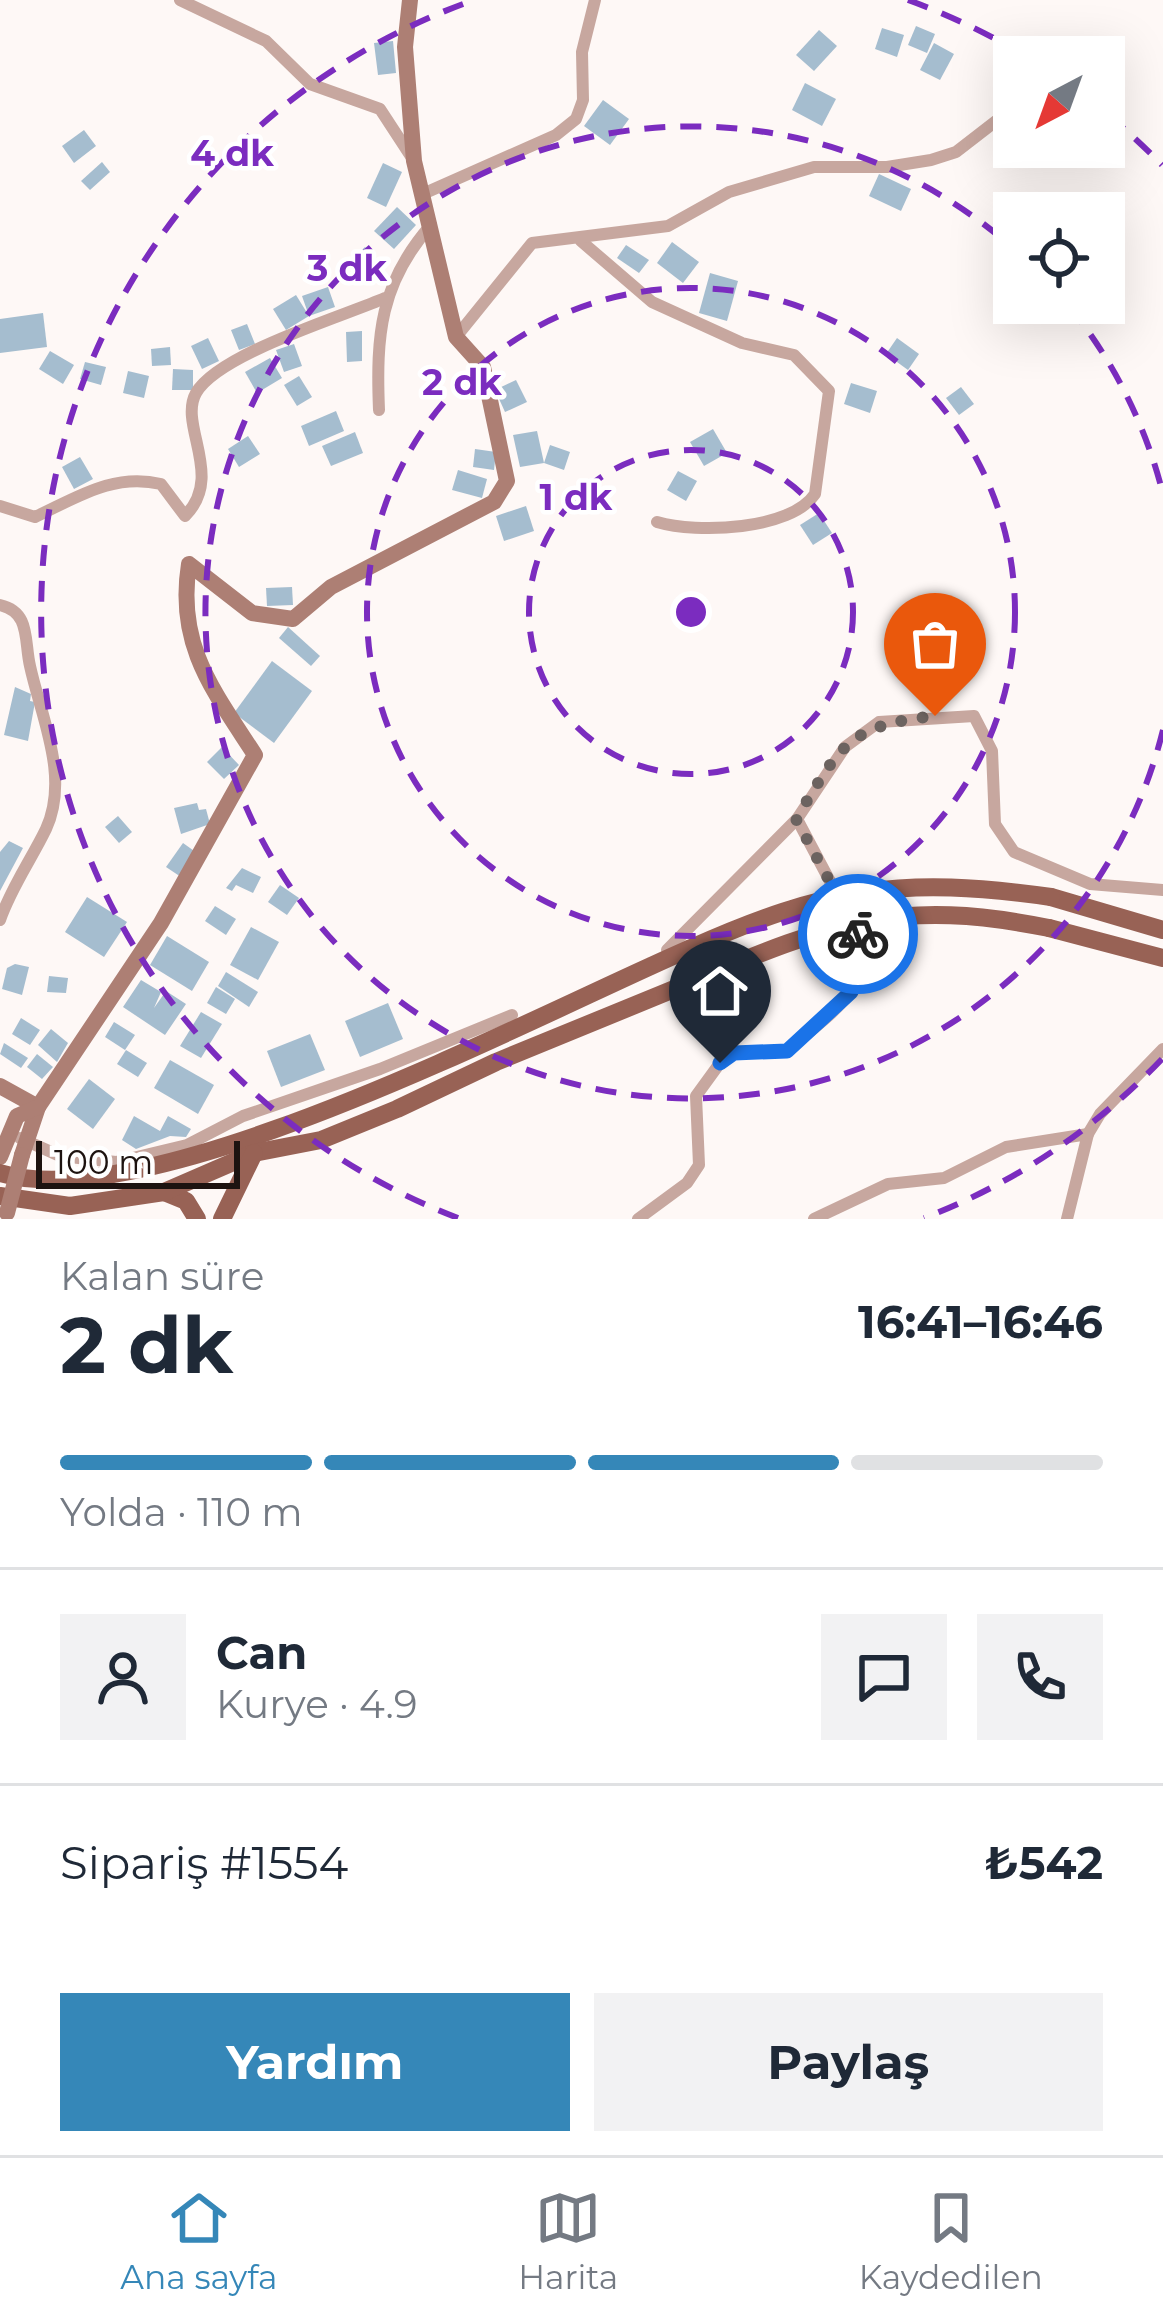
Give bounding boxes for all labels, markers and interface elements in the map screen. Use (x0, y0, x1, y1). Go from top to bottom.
north arrow (993, 36, 1125, 168)
map controls (993, 36, 1125, 324)
text: 4 dk (190, 131, 274, 175)
button: locate (993, 192, 1125, 324)
text: 3 dk (306, 246, 387, 290)
text: 2 dk (422, 360, 502, 404)
text: 1 dk (540, 475, 613, 519)
centre of rings (670, 591, 712, 633)
pin (884, 593, 986, 716)
icon: bag (902, 611, 968, 677)
courier (798, 874, 918, 994)
icon: bike (825, 901, 891, 967)
pin (669, 940, 771, 1063)
icon: home (687, 958, 753, 1024)
scale bar (36, 1135, 240, 1188)
text: 100 m (54, 1142, 153, 1182)
text: Kalan süre (60, 1252, 264, 1300)
text: 16:41–16:46 (858, 1294, 1103, 1349)
text: 2 dk (60, 1297, 233, 1393)
text: Yolda · 110 m (60, 1488, 303, 1536)
button: person (60, 1614, 186, 1740)
button: chat (821, 1614, 947, 1740)
button: phone (977, 1614, 1103, 1740)
text: Can (216, 1625, 307, 1680)
text: Kurye · 4.9 (216, 1680, 418, 1728)
text: Sipariş #1554 (60, 1835, 348, 1890)
text: ₺542 (985, 1835, 1103, 1890)
button: Yardım (60, 1993, 570, 2131)
button: Paylaş (594, 1993, 1103, 2131)
tab: Ana sayfa (120, 2185, 278, 2297)
tab: Harita (518, 2185, 618, 2297)
tab: Kaydedilen (859, 2185, 1043, 2297)

